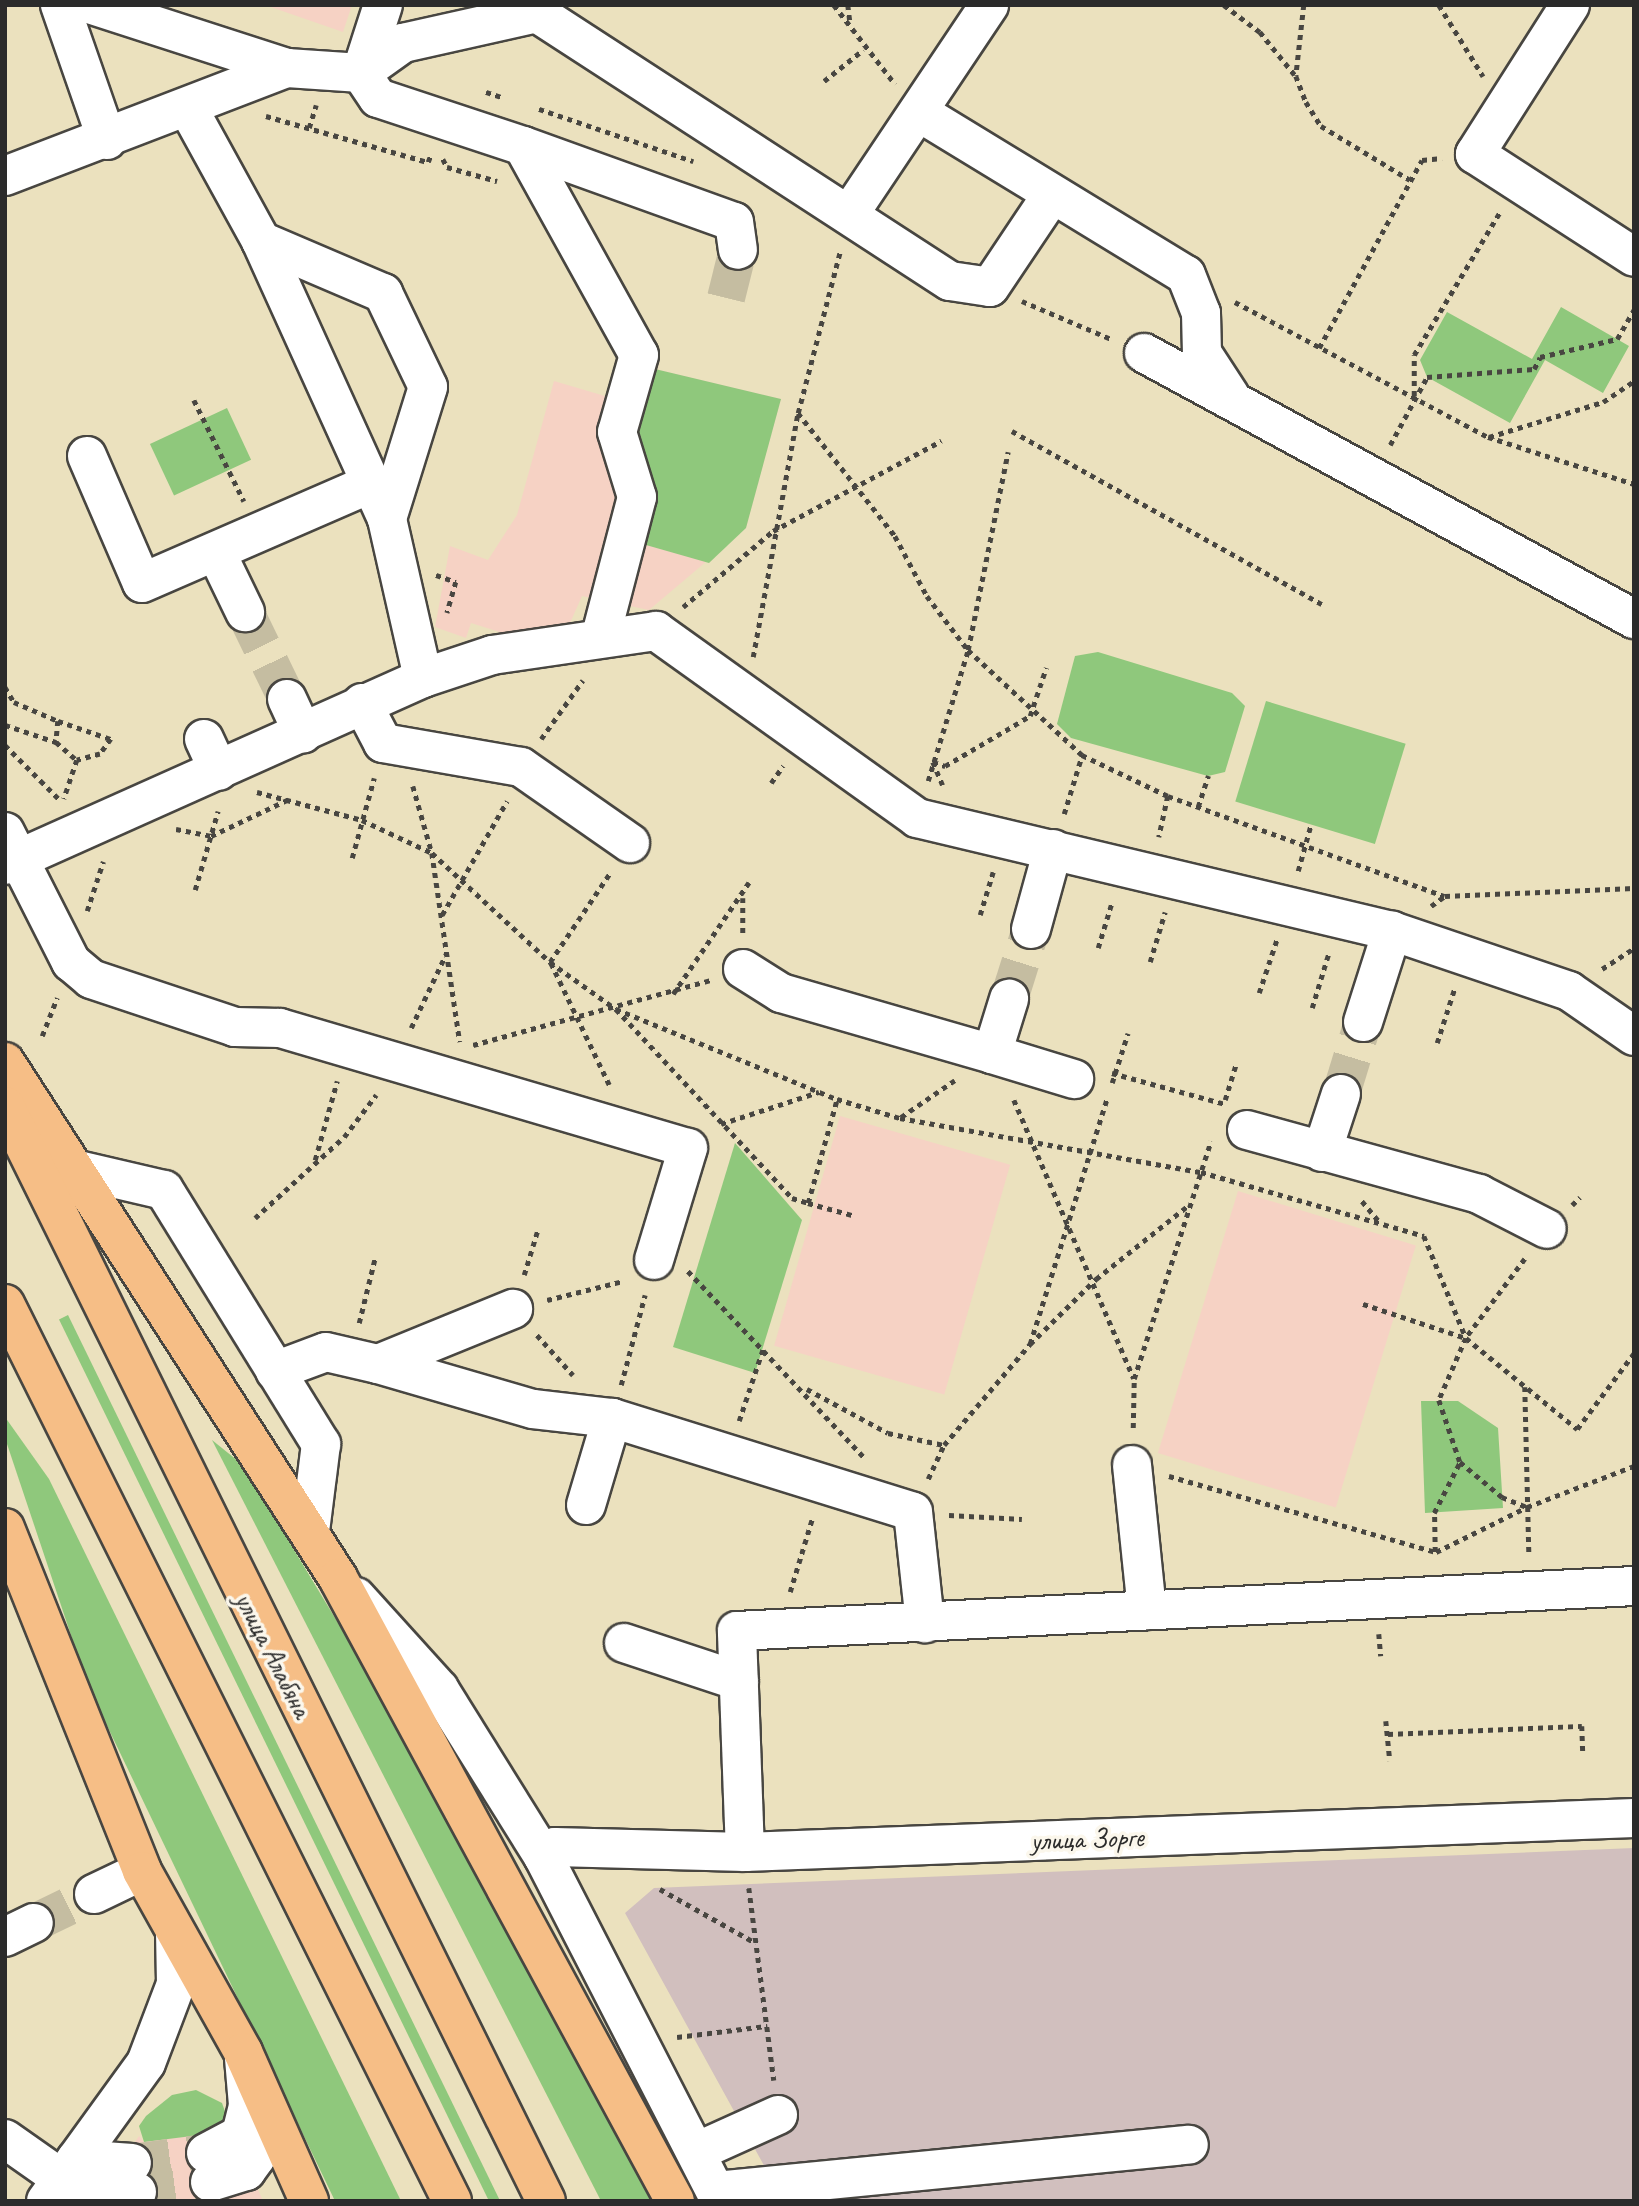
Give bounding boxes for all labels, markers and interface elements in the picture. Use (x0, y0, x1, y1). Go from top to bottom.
street label: улица Алабяна (227, 1587, 319, 1723)
street label: улица Зорге (1030, 1820, 1144, 1858)

